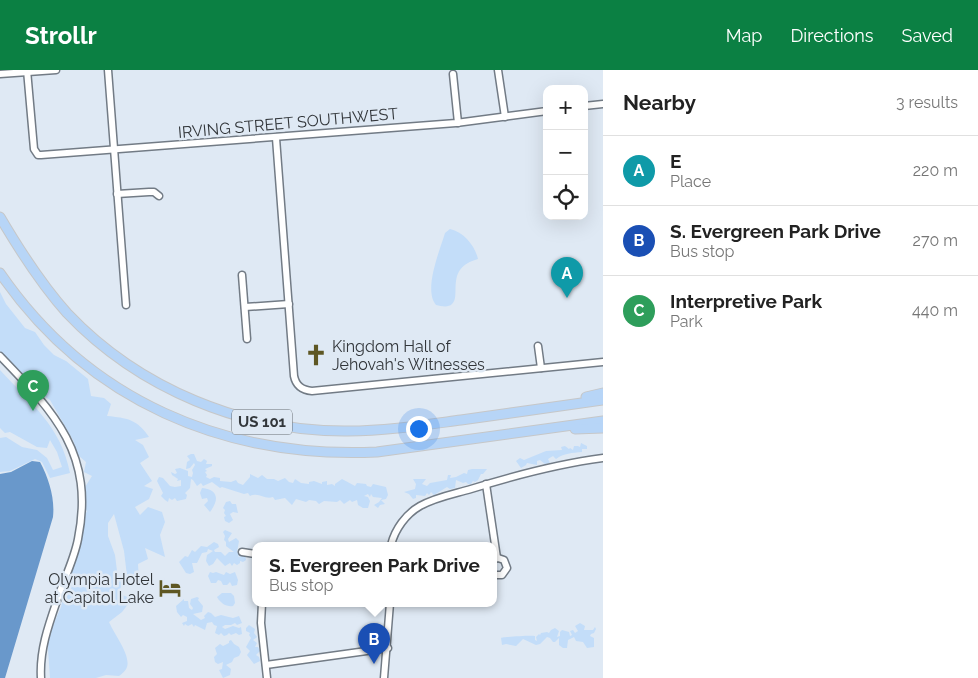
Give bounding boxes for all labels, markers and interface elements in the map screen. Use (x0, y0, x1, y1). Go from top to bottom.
text: Strollr (25, 21, 97, 50)
text: Map (726, 25, 762, 46)
text: Directions (790, 25, 874, 46)
text: Saved (902, 25, 953, 46)
map controls (543, 85, 588, 220)
button: + (543, 85, 588, 130)
text: Nearby (623, 90, 696, 115)
text: 3 results (896, 93, 958, 112)
street label: IRVING STREET SOUTHWEST (177, 104, 399, 142)
button: − (543, 130, 588, 175)
text: E (670, 150, 681, 172)
text: A (634, 161, 644, 180)
text: 220 m (913, 161, 958, 180)
text: Place (670, 172, 711, 191)
button: locate (543, 175, 588, 220)
text: S. Evergreen Park Drive (670, 220, 881, 242)
text: B (634, 231, 644, 250)
text: 270 m (913, 231, 958, 250)
text: Bus stop (670, 242, 734, 261)
pin: A (551, 257, 583, 298)
text: Interpretive Park (670, 290, 822, 312)
text: C (634, 301, 644, 320)
text: 440 m (912, 301, 958, 320)
text: Park (670, 312, 703, 331)
place label: Kingdom Hall of Jehovah's Witnesses (332, 337, 485, 374)
church icon: Kingdom Hall of Jehovah's Witnesses (303, 342, 329, 368)
pin: C (17, 370, 49, 411)
road number: US 101 (232, 410, 292, 434)
your location (406, 416, 432, 442)
popup (252, 542, 497, 607)
text: S. Evergreen Park Drive (269, 554, 480, 576)
place label: Olympia Hotel at Capitol Lake (45, 570, 155, 607)
hotel icon: Olympia Hotel at Capitol Lake (157, 575, 183, 601)
text: Bus stop (269, 576, 333, 595)
pin: B (358, 623, 390, 664)

